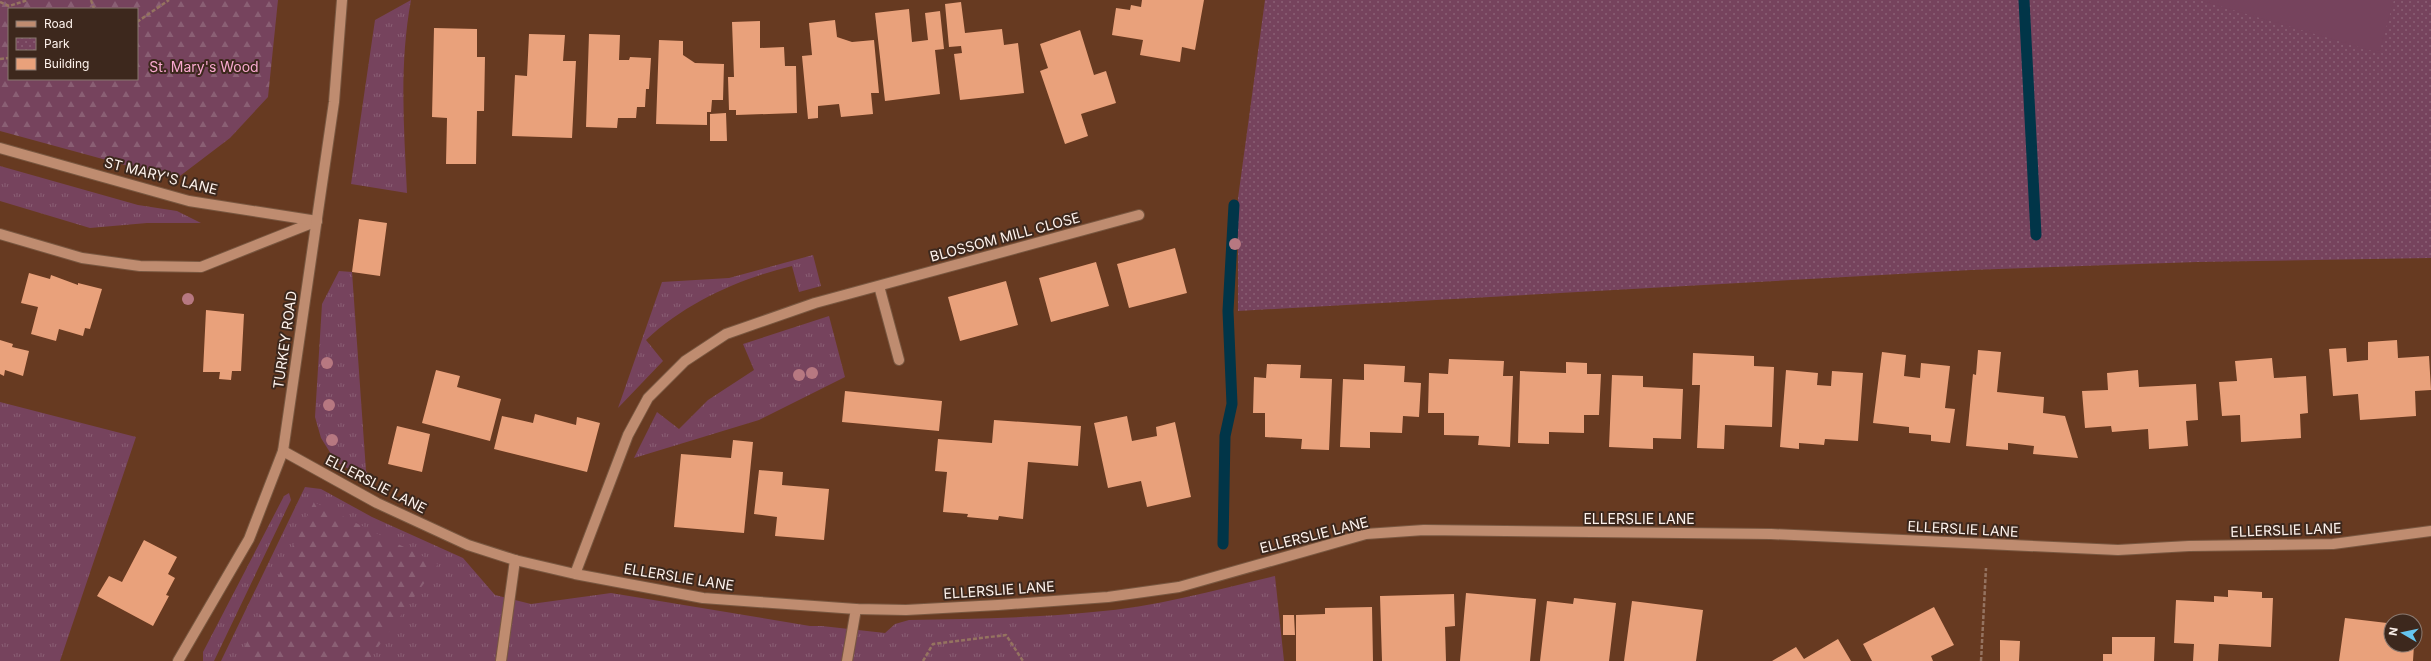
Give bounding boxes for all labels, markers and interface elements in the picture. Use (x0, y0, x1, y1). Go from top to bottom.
legend (8, 8, 138, 80)
text: Road (44, 16, 73, 31)
text: Park (44, 36, 70, 51)
text: Building (44, 56, 89, 71)
park label: St. Mary's Wood (149, 58, 259, 75)
street label: ST MARY'S LANE (103, 153, 220, 198)
street label: BLOSSOM MILL CLOSE (928, 208, 1082, 265)
street label: TURKEY ROAD (269, 290, 300, 390)
street label: ELLERSLIE LANE (323, 451, 430, 516)
street label: ELLERSLIE LANE (1583, 510, 1695, 527)
street label: ELLERSLIE LANE (1258, 513, 1370, 556)
street label: ELLERSLIE LANE (1907, 517, 2019, 540)
street label: ELLERSLIE LANE (2230, 519, 2342, 540)
street label: ELLERSLIE LANE (623, 559, 735, 594)
street label: ELLERSLIE LANE (943, 577, 1055, 602)
north arrow (2383, 613, 2423, 653)
text: N (2386, 626, 2401, 637)

